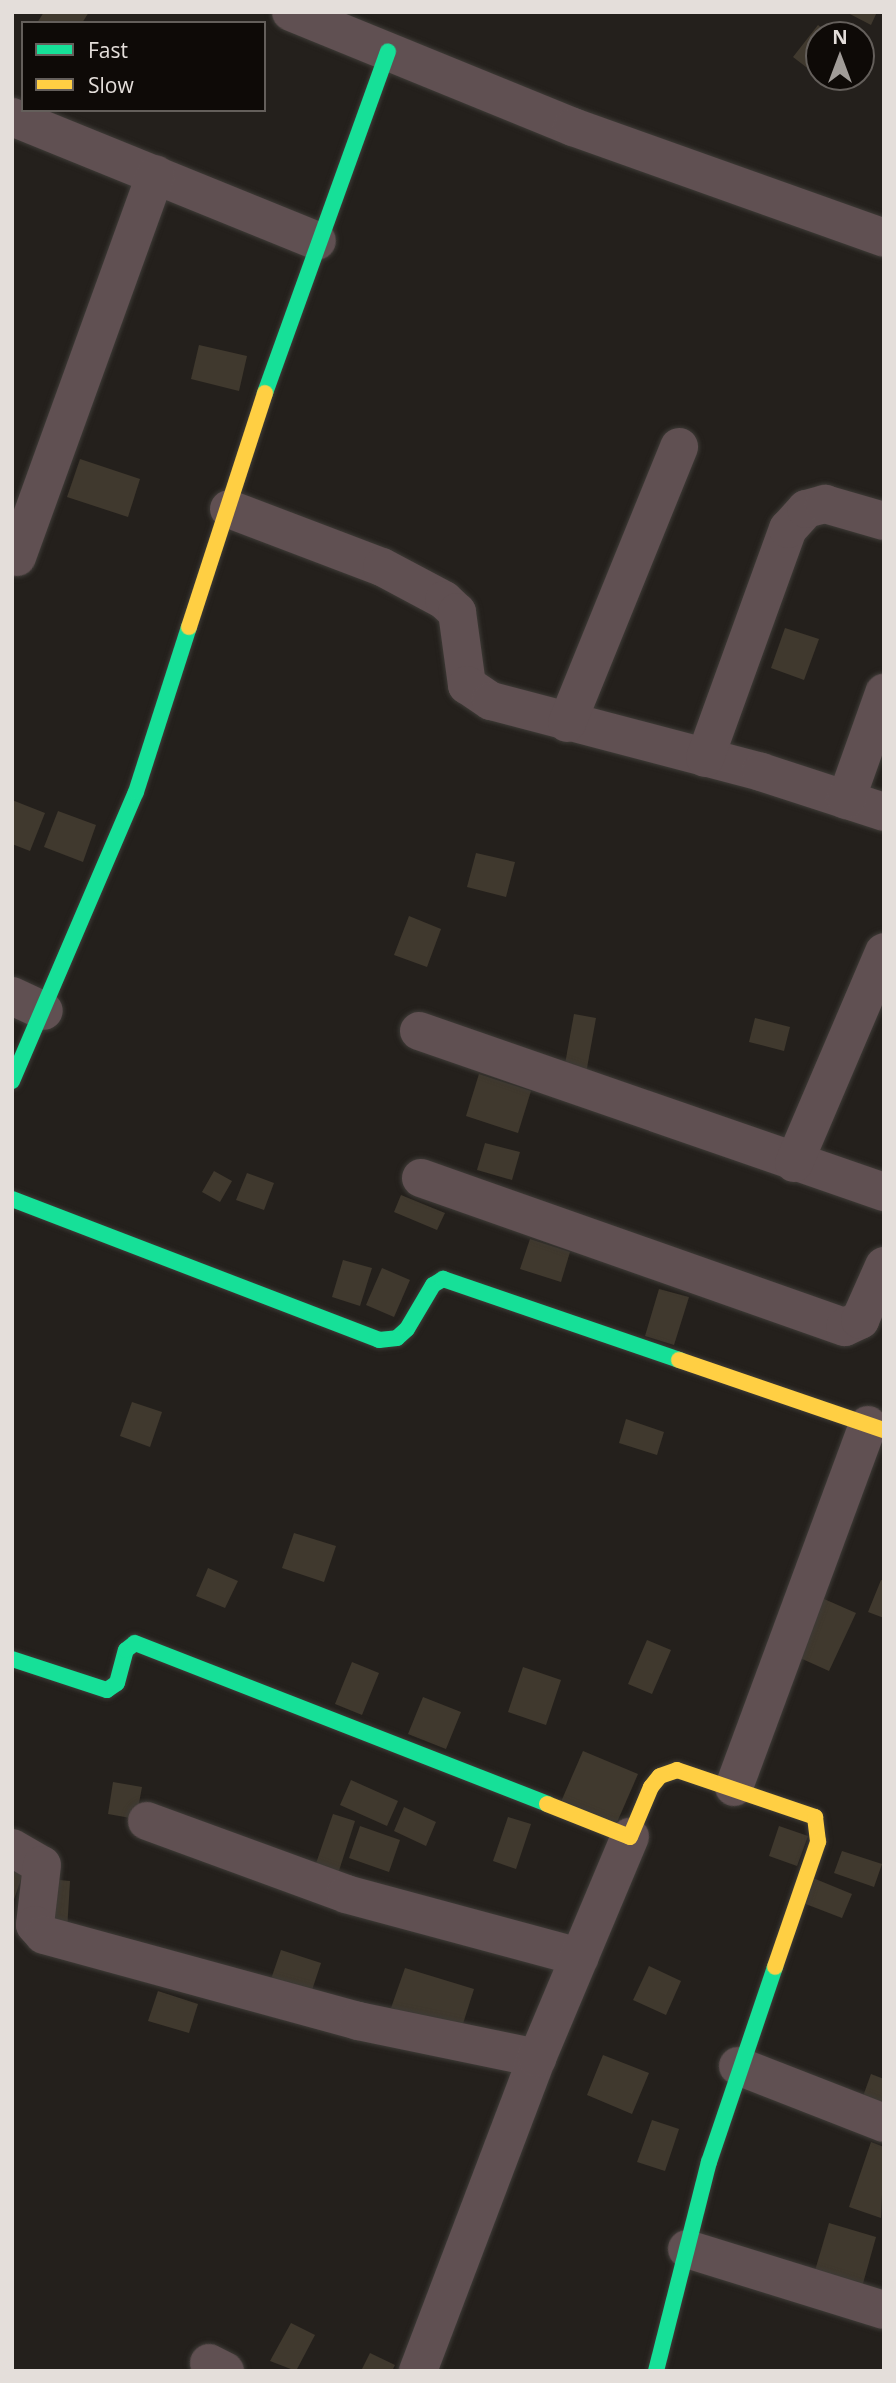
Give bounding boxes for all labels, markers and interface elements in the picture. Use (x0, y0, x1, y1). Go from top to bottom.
legend (21, 21, 266, 112)
north arrow (805, 21, 875, 91)
text: N (832, 24, 848, 50)
text: Fast (88, 36, 128, 64)
text: Slow (88, 71, 134, 99)

